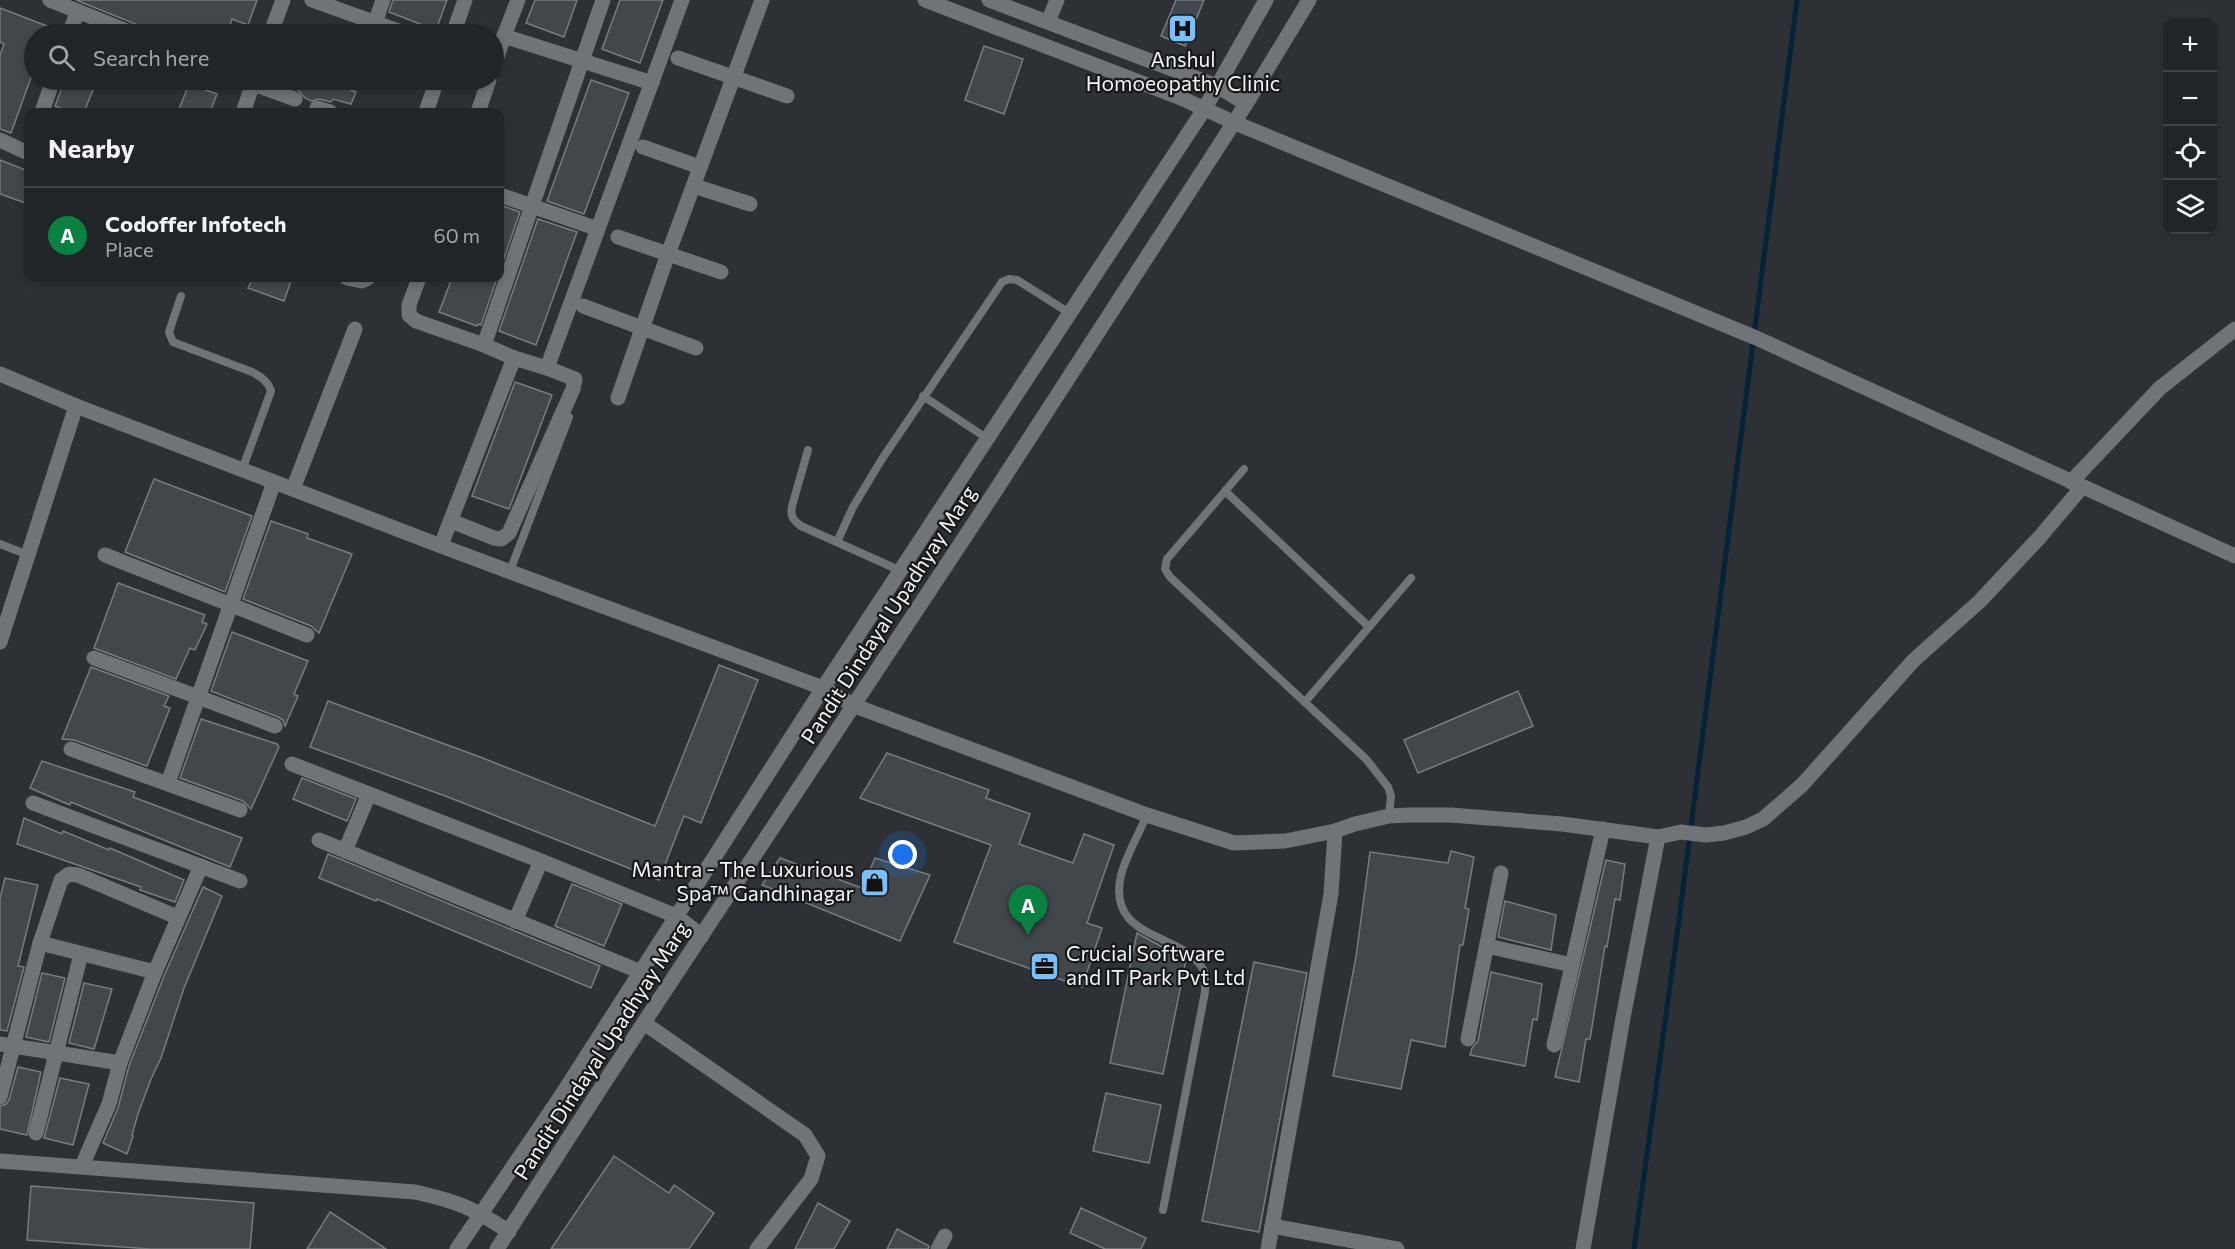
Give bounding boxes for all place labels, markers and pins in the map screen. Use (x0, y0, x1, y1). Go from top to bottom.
hospital icon: Anshul Homoeopathy Clinic (1167, 13, 1199, 45)
place label: Anshul Homoeopathy Clinic (1086, 46, 1280, 95)
place label: Mantra - The Luxurious Spa™ Gandhinagar (632, 856, 854, 905)
shop icon: Mantra - The Luxurious Spa™ Gandhinagar (859, 866, 891, 898)
pin: A (1008, 886, 1048, 935)
place label: Crucial Software and IT Park Pvt Ltd (1066, 940, 1245, 989)
office icon: Crucial Software and IT Park Pvt Ltd (1029, 950, 1061, 982)

